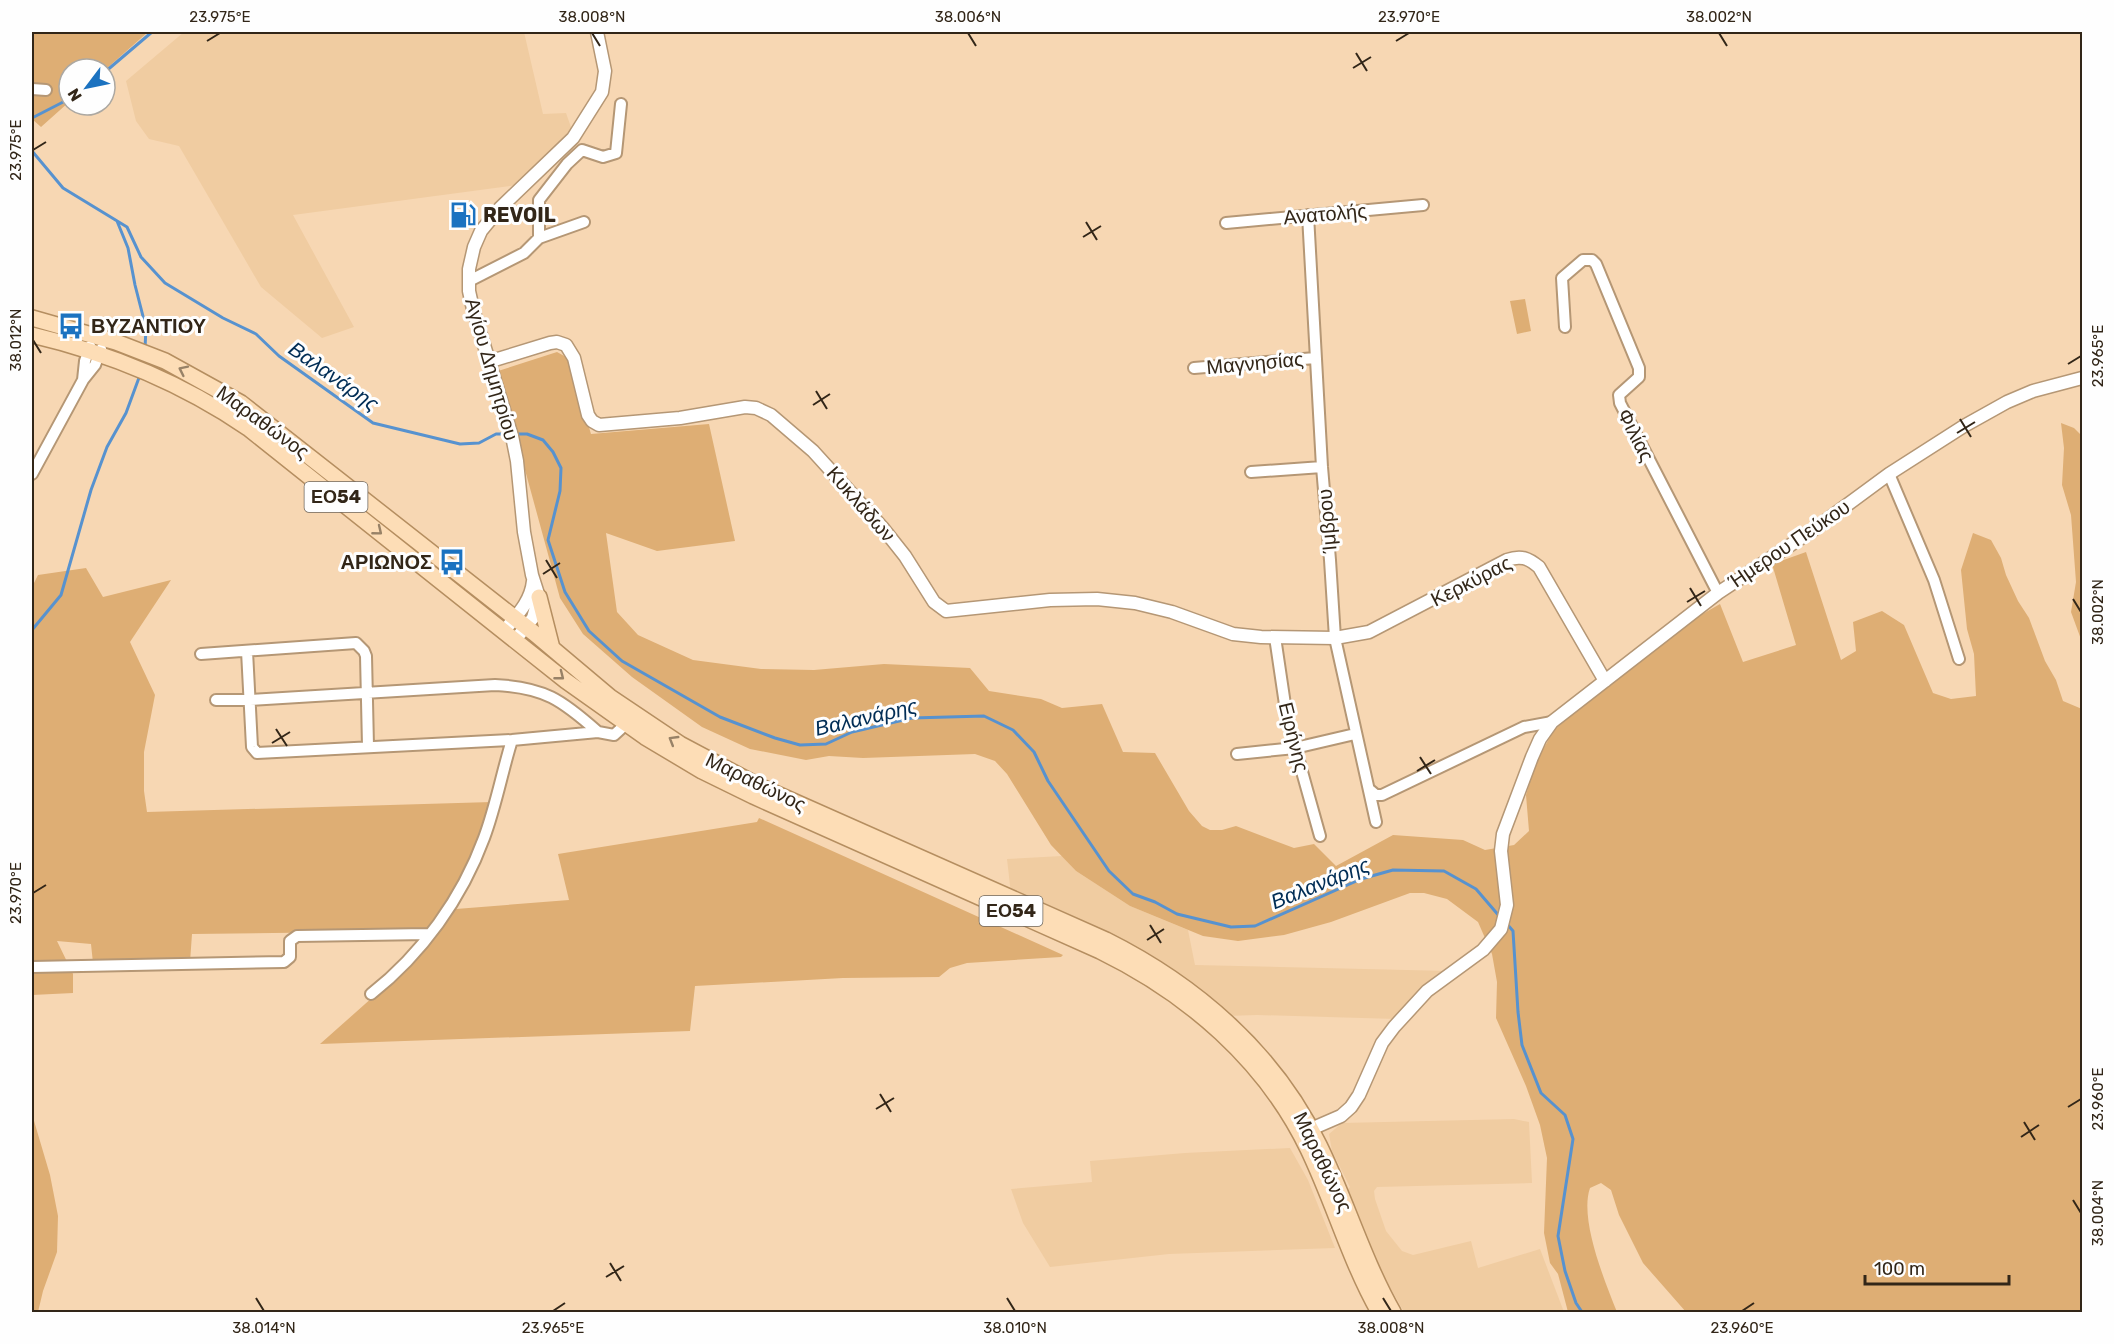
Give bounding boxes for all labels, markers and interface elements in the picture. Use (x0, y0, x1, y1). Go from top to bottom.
text: 23.975°E (189, 8, 251, 26)
text: 38.008°N (559, 8, 625, 26)
text: 38.006°N (935, 8, 1001, 26)
text: 23.970°E (1378, 8, 1440, 26)
text: 38.002°N (1686, 8, 1752, 26)
north arrow (57, 57, 117, 117)
text: N (64, 85, 86, 105)
text: 23.975°E (7, 119, 25, 181)
street label: Ανατολής (1282, 198, 1368, 230)
fuel station icon: REVOIL (448, 200, 478, 230)
place label: REVOIL (483, 203, 556, 227)
street label: Αγίου Δημητρίου (460, 295, 524, 443)
text: 38.012°N (7, 309, 25, 371)
bus stop icon: ΒΥΖΑΝΤΙΟΥ (56, 311, 86, 341)
place label: ΒΥΖΑΝΤΙΟΥ (91, 314, 207, 338)
text: 23.965°E (2089, 325, 2107, 387)
water label: Βαλανάρης (284, 336, 385, 417)
street label: Μαγνησίας (1205, 347, 1305, 379)
one-way arrow (178, 366, 189, 377)
street label: Μαραθώνος (212, 380, 314, 464)
street label: Φιλίας (1613, 405, 1660, 466)
street label: Κυκλάδων (822, 461, 900, 547)
road number: ΕΟ54 (304, 482, 368, 512)
street label: Ίμβρου (1312, 488, 1342, 555)
street label: Ήμερου Πεύκου (1723, 494, 1854, 594)
one-way arrow (371, 523, 382, 534)
bus stop icon: ΑΡΙΩΝΟΣ (437, 547, 467, 577)
place label: ΑΡΙΩΝΟΣ (341, 550, 432, 574)
street label: Κερκύρας (1427, 550, 1516, 611)
text: 38.002°N (2089, 579, 2107, 645)
one-way arrow (553, 669, 564, 680)
water label: Βαλανάρης (812, 693, 920, 741)
street label: Ειρήνης (1274, 700, 1314, 775)
one-way arrow (669, 736, 679, 747)
street label: Μαραθώνος (702, 747, 810, 817)
water label: Βαλανάρης (1267, 852, 1374, 914)
text: 23.970°E (7, 862, 25, 924)
road number: ΕΟ54 (980, 896, 1042, 926)
text: 23.960°E (2089, 1067, 2107, 1131)
street label: Μαραθώνος (1288, 1108, 1358, 1216)
text: 38.004°N (2089, 1180, 2107, 1246)
scale bar (1865, 1248, 2009, 1286)
text: 100 m (1874, 1258, 1925, 1280)
text: 38.014°N (232, 1319, 296, 1337)
text: 23.965°E (522, 1319, 584, 1337)
text: 38.010°N (983, 1319, 1047, 1337)
text: 38.008°N (1358, 1319, 1424, 1337)
text: 23.960°E (1710, 1319, 1774, 1337)

